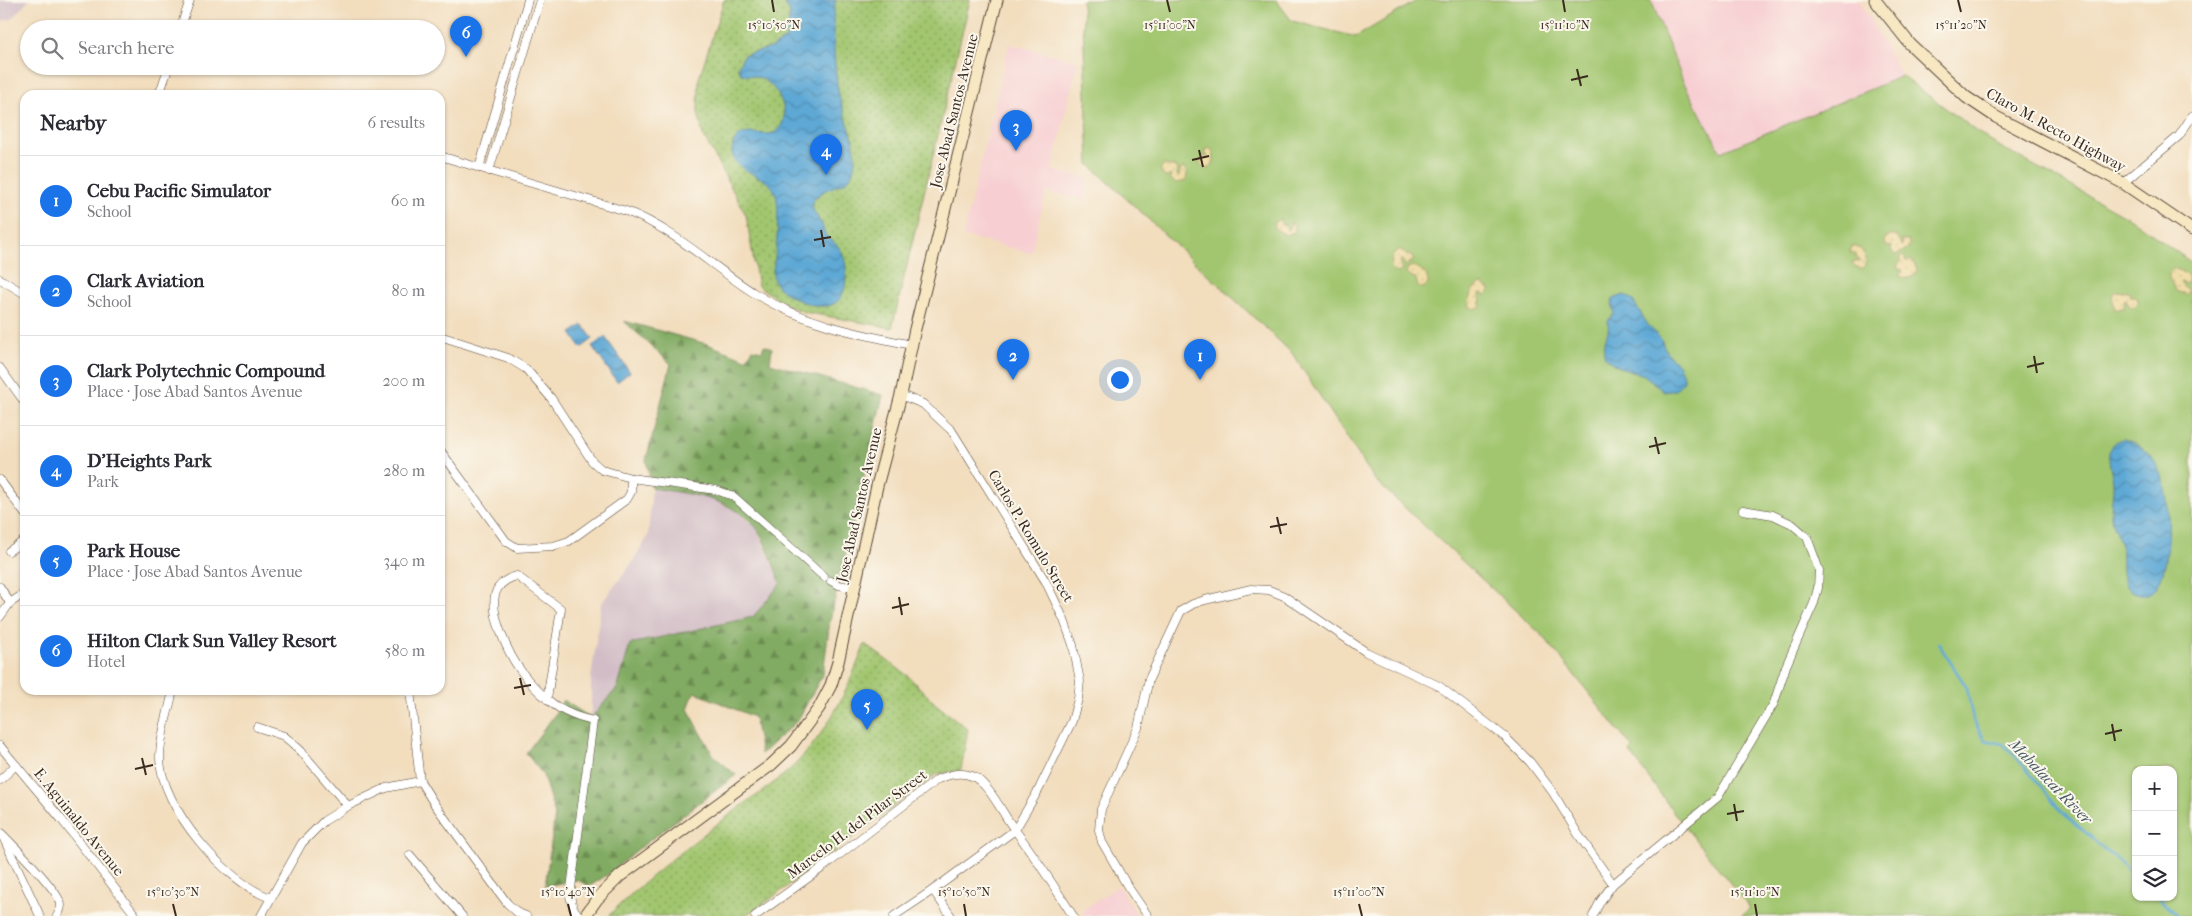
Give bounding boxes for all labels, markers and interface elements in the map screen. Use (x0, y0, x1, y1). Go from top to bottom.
pin: 6 (450, 16, 482, 57)
text: 15°10'50"N (748, 18, 800, 32)
text: 15°11'00"N (1144, 18, 1196, 32)
text: 15°11'10"N (1540, 18, 1590, 32)
text: 15°11'20"N (1935, 18, 1987, 32)
search box (20, 20, 445, 75)
street label: Jose Abad Santos Avenue (926, 31, 982, 191)
icon: search (38, 34, 66, 62)
text: Search here (78, 37, 174, 59)
street label: Claro M. Recto Highway (1983, 84, 2130, 176)
pin: 3 (1000, 110, 1032, 151)
text: Nearby (40, 111, 106, 135)
text: 6 results (367, 113, 425, 132)
pin: 4 (810, 134, 842, 175)
text: Cebu Pacific Simulator (87, 180, 271, 202)
text: 1 (53, 191, 59, 210)
text: 60 m (391, 191, 425, 210)
text: School (87, 202, 132, 221)
text: Clark Aviation (87, 270, 204, 292)
text: 2 (52, 281, 60, 300)
text: 80 m (391, 281, 425, 300)
text: School (87, 292, 132, 311)
pin: 2 (997, 339, 1029, 380)
pin: 1 (1184, 339, 1216, 380)
text: Clark Polytechnic Compound (87, 360, 325, 382)
your location (1107, 367, 1133, 393)
text: 3 (53, 371, 59, 390)
text: 200 m (382, 371, 425, 390)
text: Place · Jose Abad Santos Avenue (87, 382, 303, 401)
street label: Jose Abad Santos Avenue (832, 425, 886, 585)
text: D'Heights Park (87, 450, 212, 472)
text: 4 (51, 461, 61, 480)
text: 280 m (383, 461, 425, 480)
street label: Carlos P. Romulo Street (984, 466, 1078, 606)
text: Park (87, 472, 119, 491)
text: Park House (87, 540, 180, 562)
text: 5 (53, 551, 59, 570)
text: 340 m (383, 551, 425, 570)
text: Place · Jose Abad Santos Avenue (87, 562, 303, 581)
text: Hilton Clark Sun Valley Resort (87, 630, 336, 652)
text: 6 (52, 641, 60, 660)
text: 580 m (384, 641, 425, 660)
text: Hotel (87, 652, 125, 671)
pin: 5 (851, 689, 883, 730)
water label: Mabalacat River (2004, 734, 2097, 829)
street label: E. Aguinaldo Avenue (30, 765, 128, 880)
street label: Marcelo H. del Pilar Street (784, 765, 931, 882)
map controls (2132, 766, 2177, 901)
button: + (2132, 766, 2177, 811)
button: − (2132, 811, 2177, 856)
button: layers (2132, 856, 2177, 901)
text: 15°10'30"N (147, 885, 199, 899)
text: 15°10'40"N (541, 885, 595, 899)
text: 15°10'50"N (938, 885, 990, 899)
text: 15°11'00"N (1333, 885, 1385, 899)
text: 15°11'10"N (1730, 885, 1780, 899)

